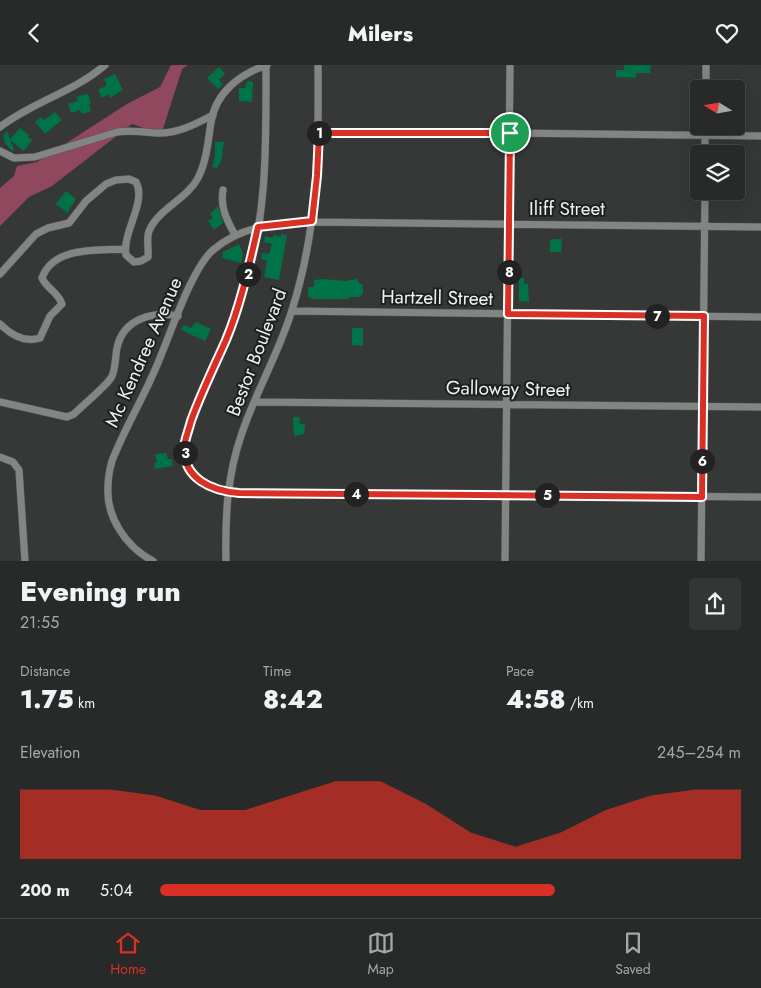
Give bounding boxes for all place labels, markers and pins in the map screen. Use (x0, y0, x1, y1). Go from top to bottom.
pin (489, 112, 531, 154)
pin: 1 (306, 121, 332, 145)
pin: 8 (496, 259, 522, 285)
pin: 2 (236, 261, 260, 287)
pin: 7 (644, 303, 670, 329)
pin: 3 (172, 441, 198, 465)
pin: 6 (690, 449, 714, 473)
pin: 4 (344, 481, 368, 507)
pin: 5 (534, 483, 560, 507)

